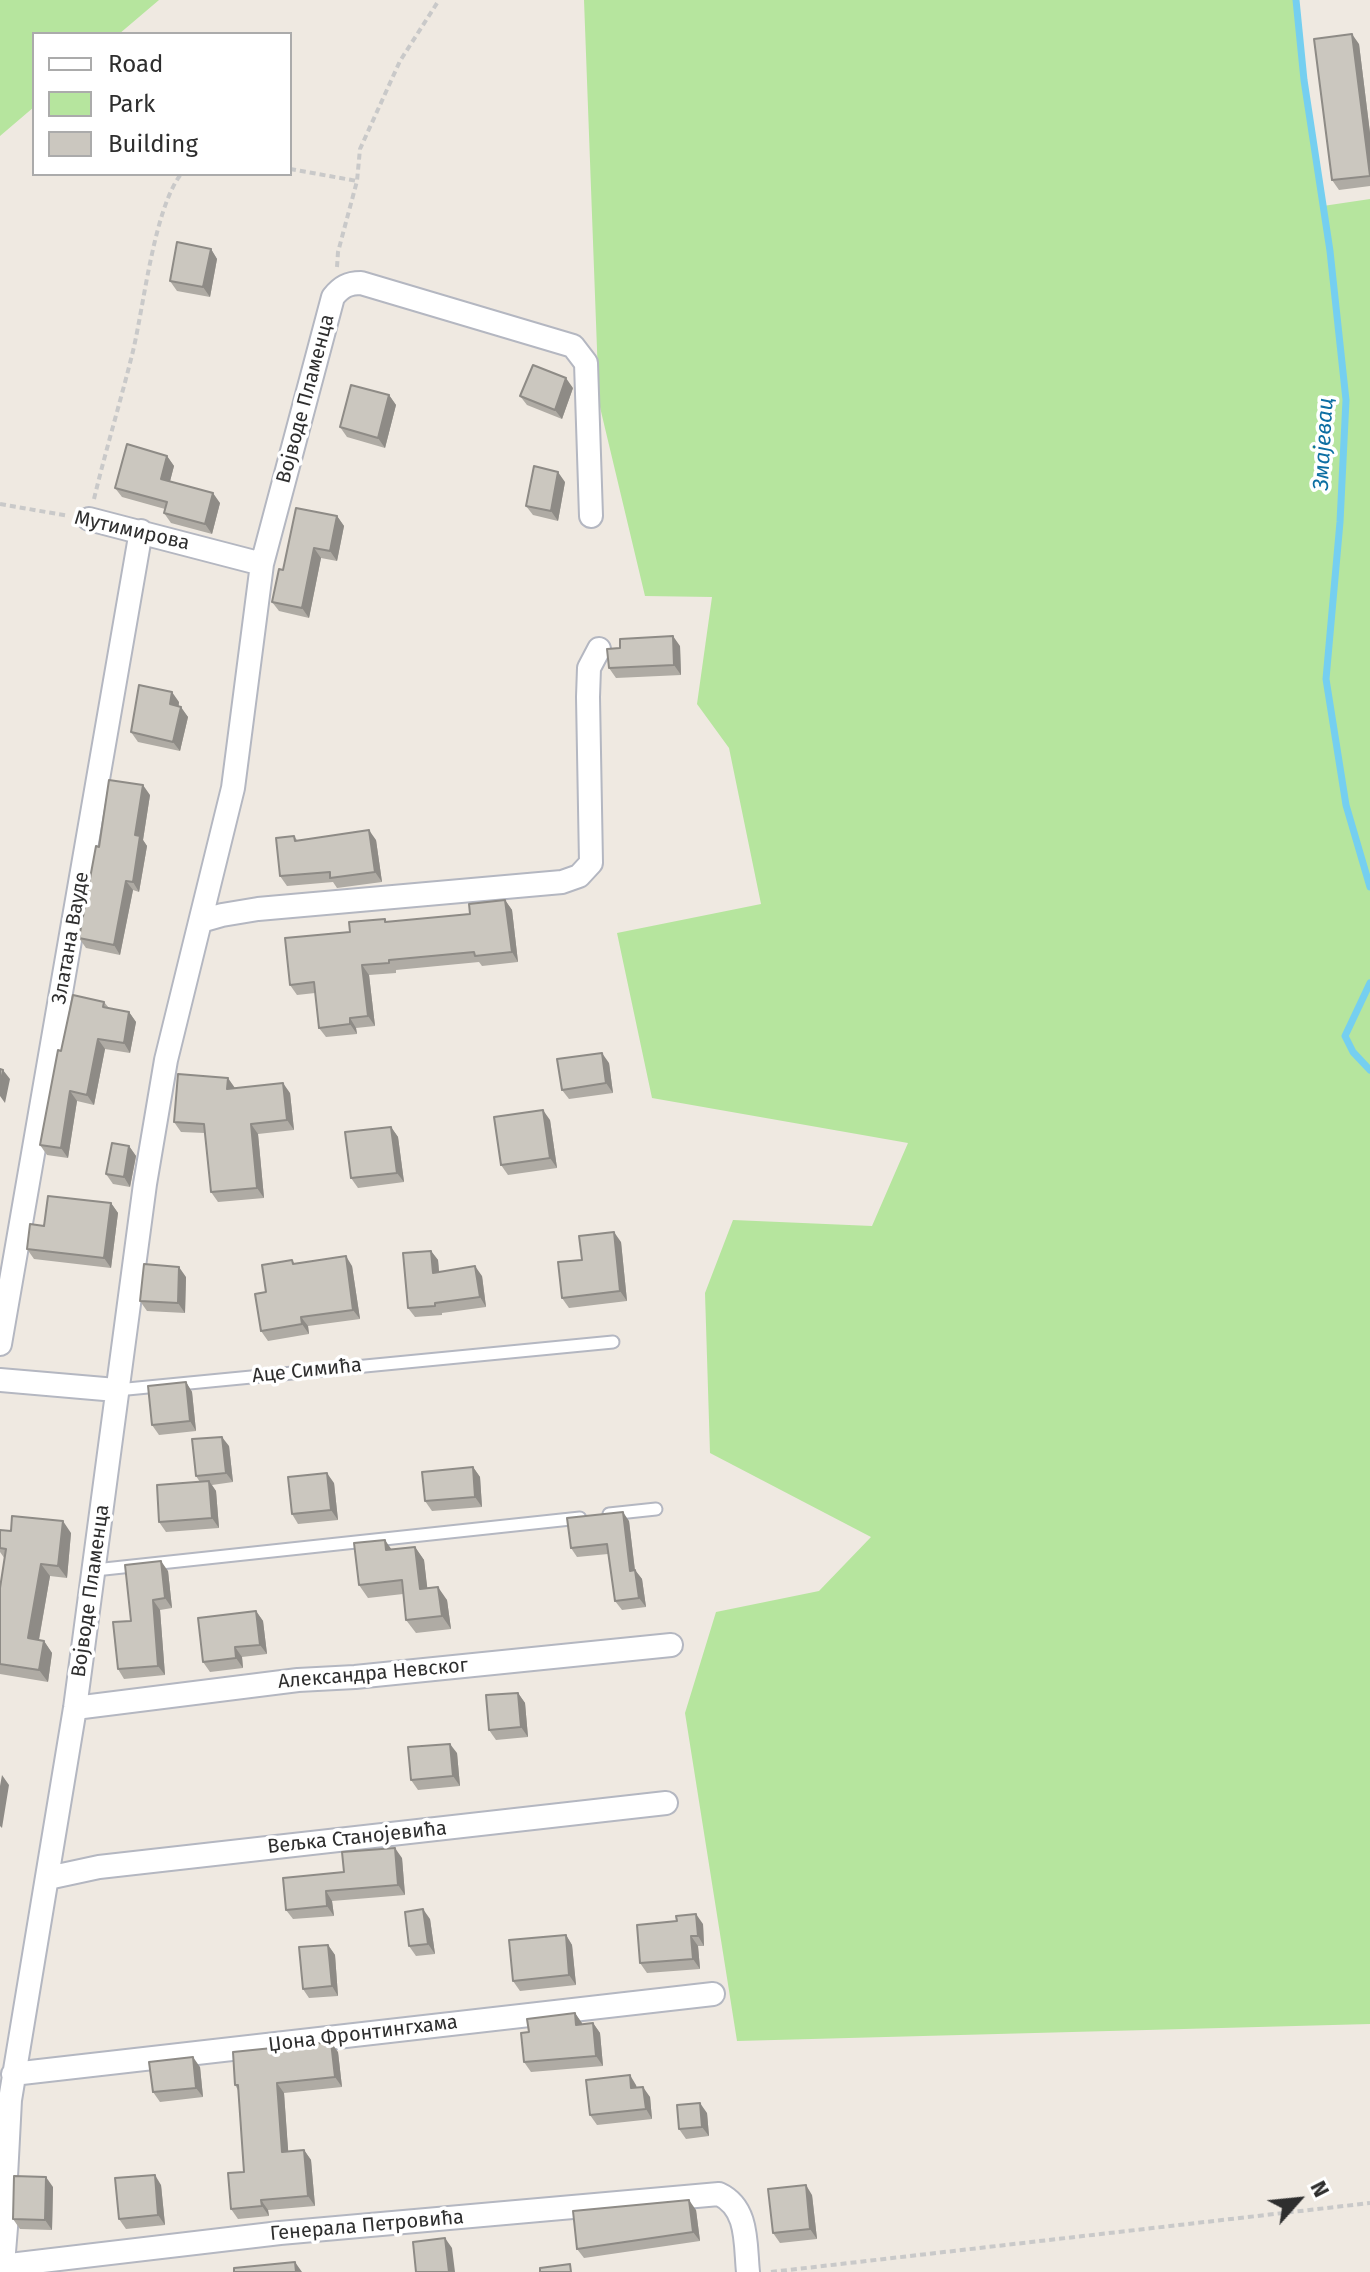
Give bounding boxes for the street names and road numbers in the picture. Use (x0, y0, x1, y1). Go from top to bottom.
street label: Војводе Пламенца (272, 312, 340, 486)
street label: Мутимирова (72, 506, 192, 556)
street label: Златана Вауде (48, 870, 94, 1006)
street label: Аце Симића (251, 1353, 363, 1389)
street label: Војводе Пламенца (67, 1503, 115, 1679)
street label: Александра Невског (277, 1654, 469, 1694)
street label: Вељка Станојевића (266, 1817, 448, 1859)
street label: Џона Фронтингхама (267, 2010, 459, 2058)
street label: Генерала Петровића (269, 2206, 465, 2246)

